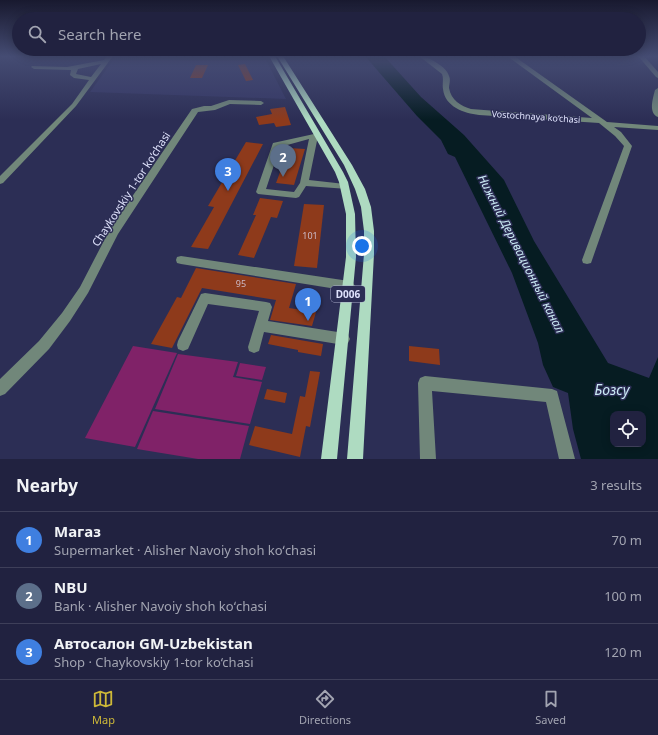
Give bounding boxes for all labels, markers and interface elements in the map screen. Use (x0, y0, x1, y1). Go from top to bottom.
search box (12, 12, 646, 56)
icon: search (26, 23, 48, 45)
text: Search here (58, 24, 141, 44)
street label: Vostochnaya ko‘chasi (491, 107, 581, 126)
street label: Chaykovskiy 1-tor ko‘chasi (88, 128, 173, 249)
pin: 2 (270, 144, 296, 177)
pin: 3 (215, 158, 241, 191)
water label: Нижний Деривационный канал (474, 171, 569, 336)
house number: 101 (302, 229, 318, 242)
your location (352, 236, 372, 256)
house number: 95 (236, 277, 246, 290)
road number: D006 (331, 286, 365, 302)
pin: 1 (295, 288, 321, 321)
water label: Бозсу (595, 380, 631, 399)
map controls (610, 411, 646, 447)
button: locate (610, 411, 646, 447)
text: Nearby (16, 474, 78, 497)
text: 3 results (590, 476, 642, 494)
text: Магаз (54, 521, 101, 541)
text: 1 (25, 531, 33, 549)
text: 70 m (612, 531, 642, 549)
text: Supermarket · Alisher Navoiy shoh koʻchasi (54, 541, 316, 559)
text: NBU (54, 577, 88, 597)
text: 2 (25, 587, 33, 605)
text: 100 m (604, 587, 642, 605)
text: Bank · Alisher Navoiy shoh koʻchasi (54, 597, 267, 615)
text: Автосалон GM-Uzbekistan (54, 633, 253, 653)
text: 3 (25, 643, 33, 661)
text: 120 m (604, 643, 642, 661)
text: Shop · Chaykovskiy 1-tor ko‘chasi (54, 653, 254, 671)
tab: Map (92, 688, 115, 727)
tab: Directions (299, 688, 351, 727)
tab: Saved (535, 688, 566, 727)

